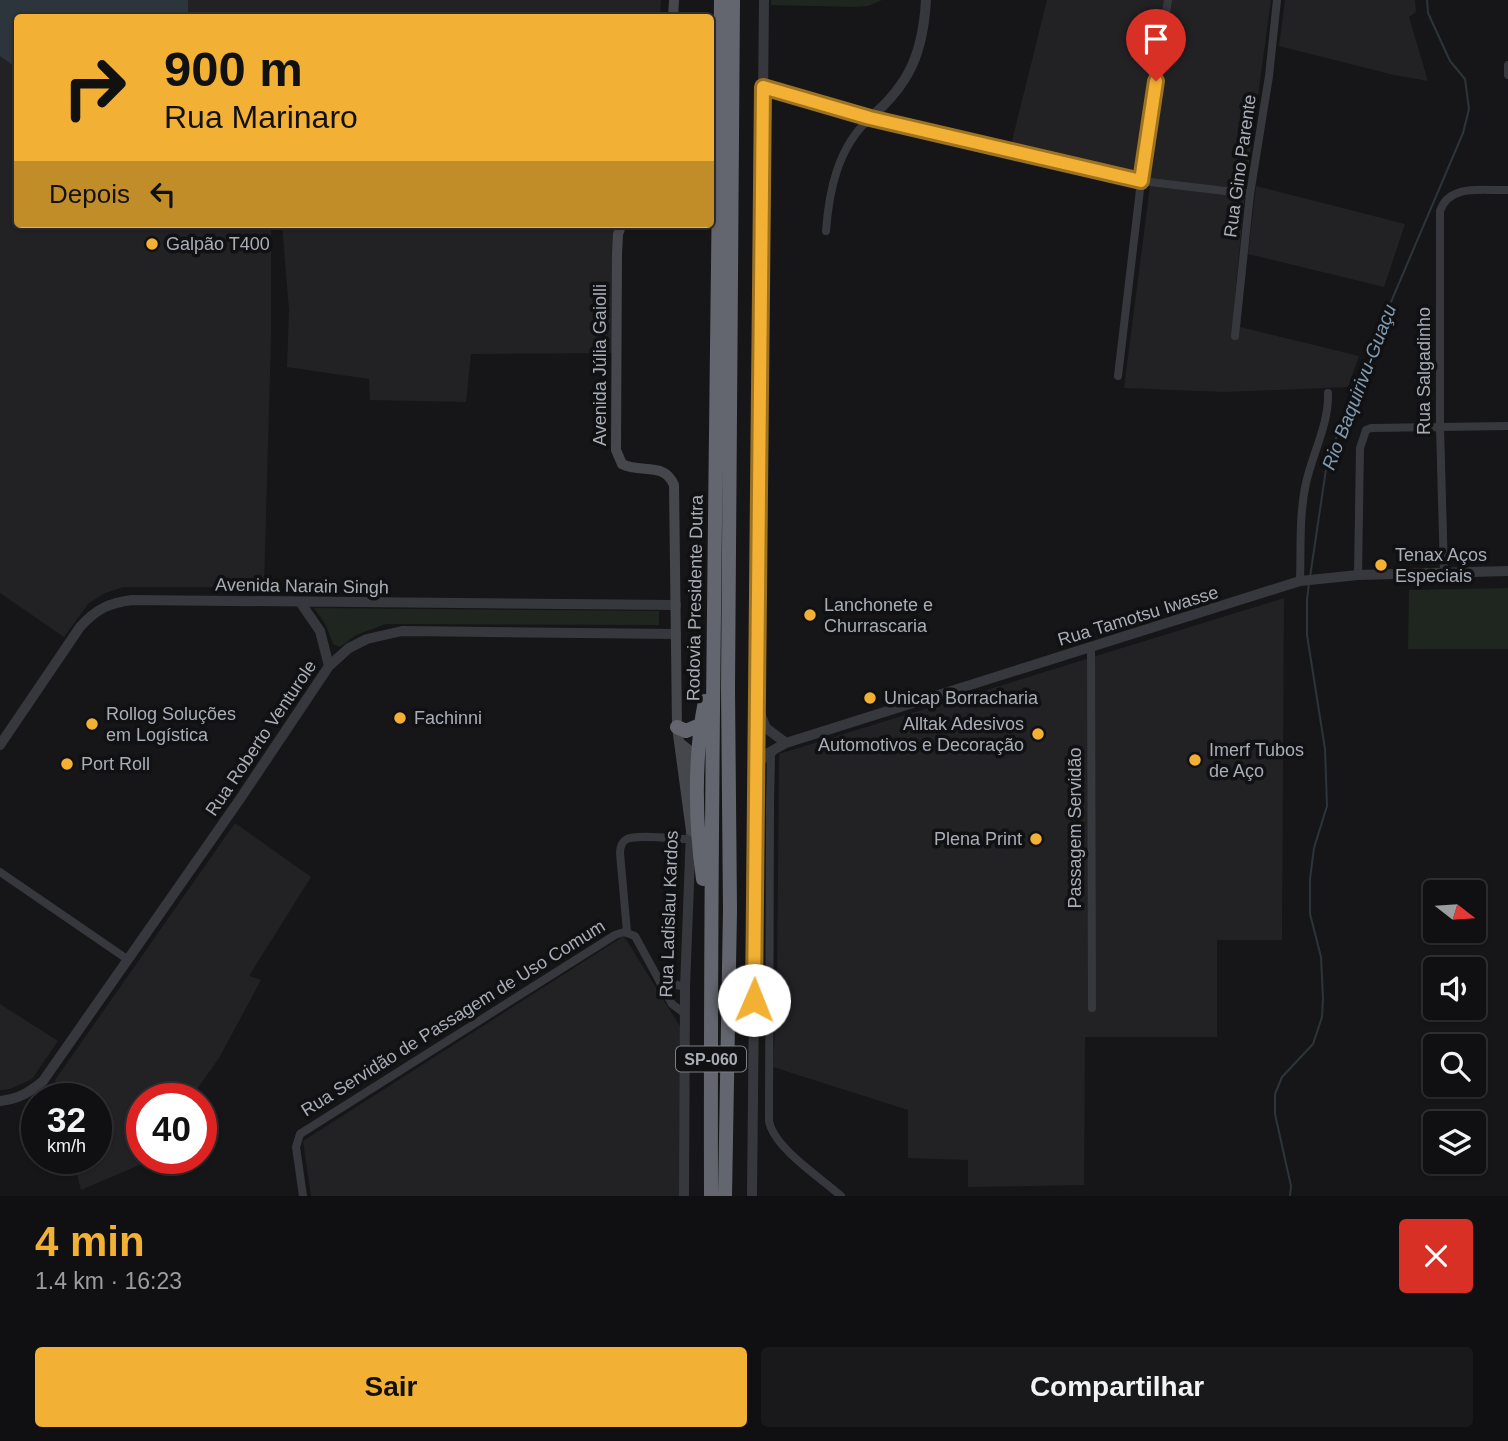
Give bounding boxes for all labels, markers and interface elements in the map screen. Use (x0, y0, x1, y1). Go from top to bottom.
pin (1126, 9, 1186, 81)
icon: arrive (1137, 20, 1175, 58)
icon: right (49, 42, 140, 133)
text: 900 m (164, 42, 303, 96)
street label: Rua Gino Parente (1220, 93, 1260, 239)
text: Rua Marinaro (164, 99, 358, 135)
icon: left (144, 175, 182, 213)
text: Depois (49, 179, 130, 209)
place label: Galpão T400 (166, 234, 270, 254)
marker: Galpão T400 (144, 236, 160, 252)
street label: Avenida Júlia Gaiolli (590, 284, 610, 446)
water label: Rio Baquirivu-Guaçu (1318, 301, 1400, 473)
street label: Rua Salgadinho (1414, 307, 1434, 435)
street label: Rodovia Presidente Dutra (683, 494, 707, 701)
place label: Tenax Aços Especiais (1395, 545, 1487, 586)
marker: Tenax Aços Especiais (1373, 557, 1389, 573)
street label: Avenida Narain Singh (215, 574, 389, 598)
street label: Rua Tamotsu Iwasse (1055, 582, 1221, 650)
place label: Lanchonete e Churrascaria (824, 595, 933, 636)
marker: Lanchonete e Churrascaria (802, 607, 818, 623)
street label: Rua Roberto Venturole (202, 656, 320, 820)
place label: Unicap Borracharia (884, 688, 1039, 708)
marker: Unicap Borracharia (862, 690, 878, 706)
place label: Rollog Soluções em Logística (106, 704, 236, 745)
place label: Fachinni (414, 708, 482, 728)
marker: Fachinni (392, 710, 408, 726)
place label: Alltak Adesivos Automotivos e Decoração (818, 714, 1024, 755)
marker: Rollog Soluções em Logística (84, 716, 100, 732)
marker: Alltak Adesivos Automotivos e Decoração (1030, 726, 1046, 742)
place label: Imerf Tubos de Aço (1209, 740, 1304, 781)
street label: Passagem Servidão (1065, 747, 1085, 909)
marker: Imerf Tubos de Aço (1187, 752, 1203, 768)
place label: Port Roll (81, 754, 150, 774)
marker: Port Roll (59, 756, 75, 772)
place label: Plena Print (934, 829, 1022, 849)
street label: Rua Ladislau Kardos (656, 830, 682, 998)
marker: Plena Print (1028, 831, 1044, 847)
north arrow (1423, 880, 1486, 943)
map controls (1423, 880, 1486, 1174)
street label: Rua Servidão de Passagem de Uso Comum (298, 916, 608, 1120)
button: sound (1423, 957, 1486, 1020)
position arrow (717, 963, 791, 1037)
button: search (1423, 1034, 1486, 1097)
road number: SP-060 (676, 1046, 746, 1072)
speed limit sign: 40 (126, 1083, 217, 1174)
text: 32 (47, 1100, 86, 1139)
button: layers (1423, 1111, 1486, 1174)
text: km/h (47, 1136, 86, 1156)
text: 4 min (35, 1218, 145, 1265)
button: close (1399, 1219, 1473, 1293)
text: 1.4 km · 16:23 (35, 1268, 182, 1294)
button: Sair (35, 1347, 747, 1427)
button: Compartilhar (761, 1347, 1473, 1427)

